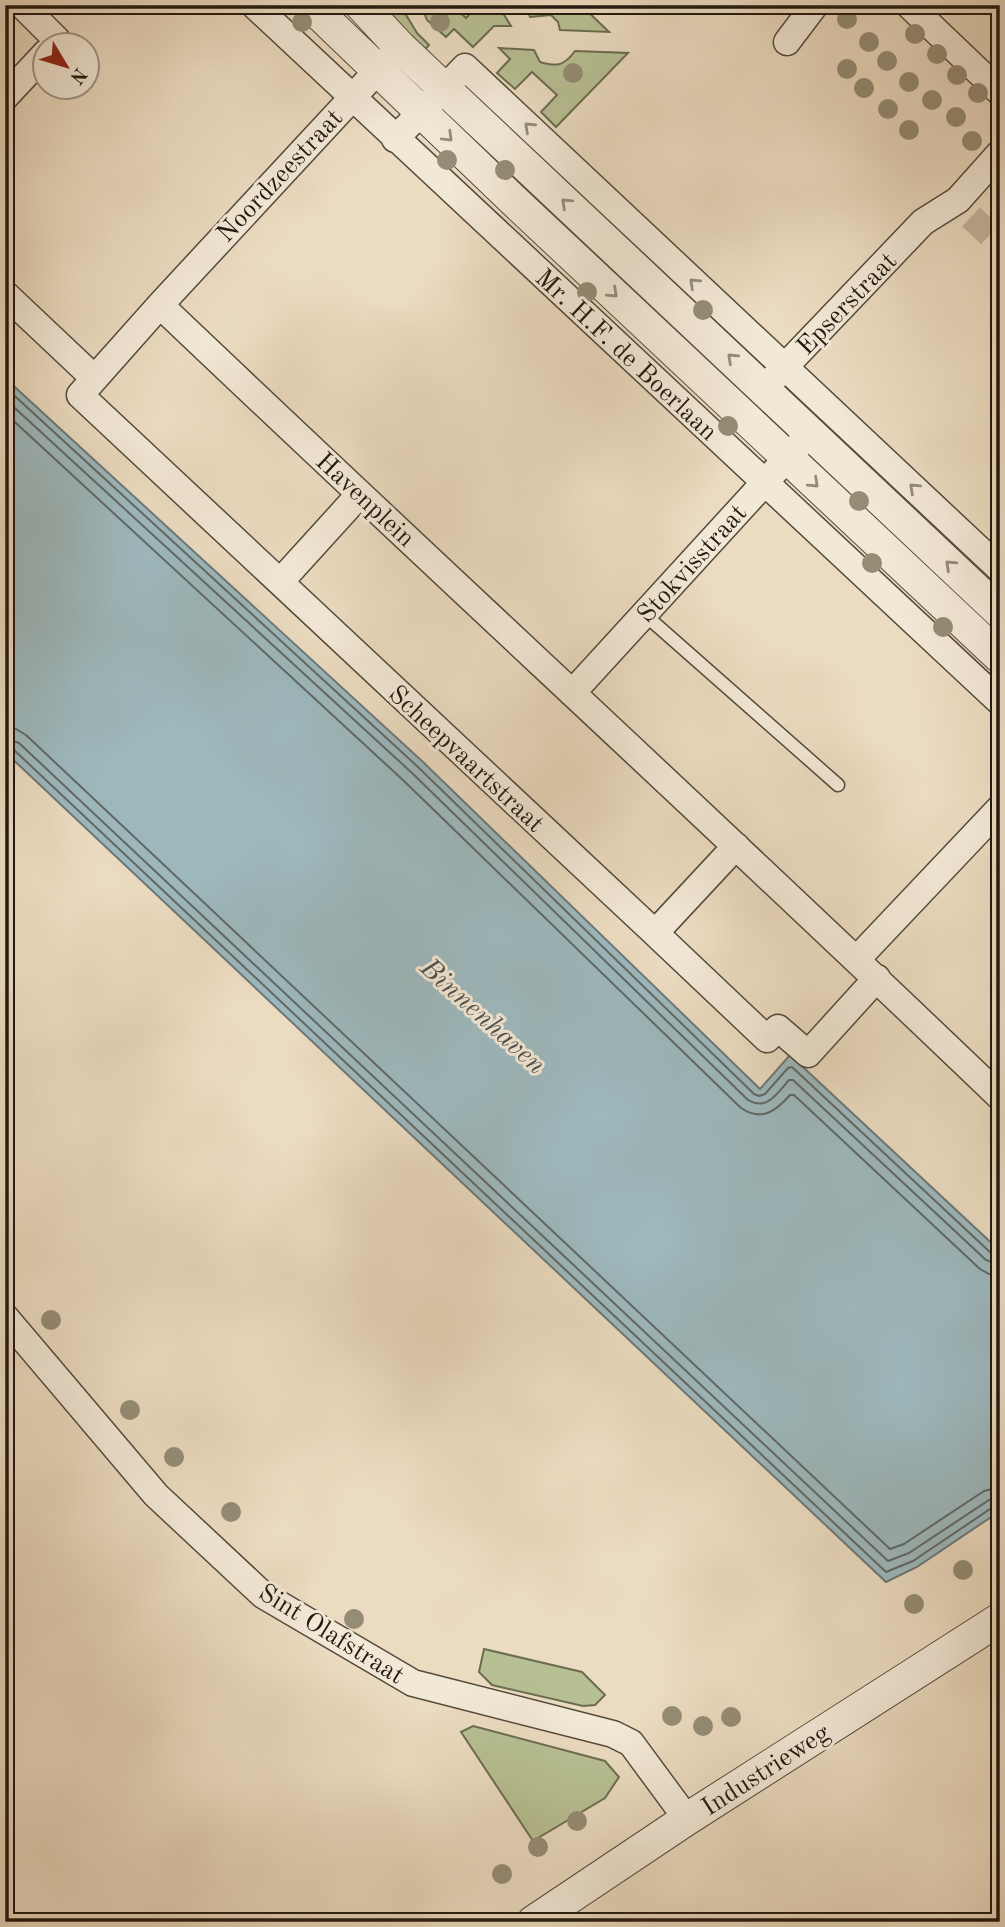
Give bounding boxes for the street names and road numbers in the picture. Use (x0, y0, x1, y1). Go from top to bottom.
street label: Noordzeestraat (213, 105, 348, 248)
street label: Epserstraat (793, 248, 902, 361)
street label: Mr. H.F. de Boerlaan (530, 265, 722, 446)
street label: Havenplein (310, 448, 419, 552)
street label: Stokvisstraat (633, 500, 752, 629)
street label: Scheepvaartstraat (383, 681, 548, 838)
street label: Sint Olafstraat (254, 1580, 408, 1690)
street label: Industrieweg (697, 1720, 835, 1822)

